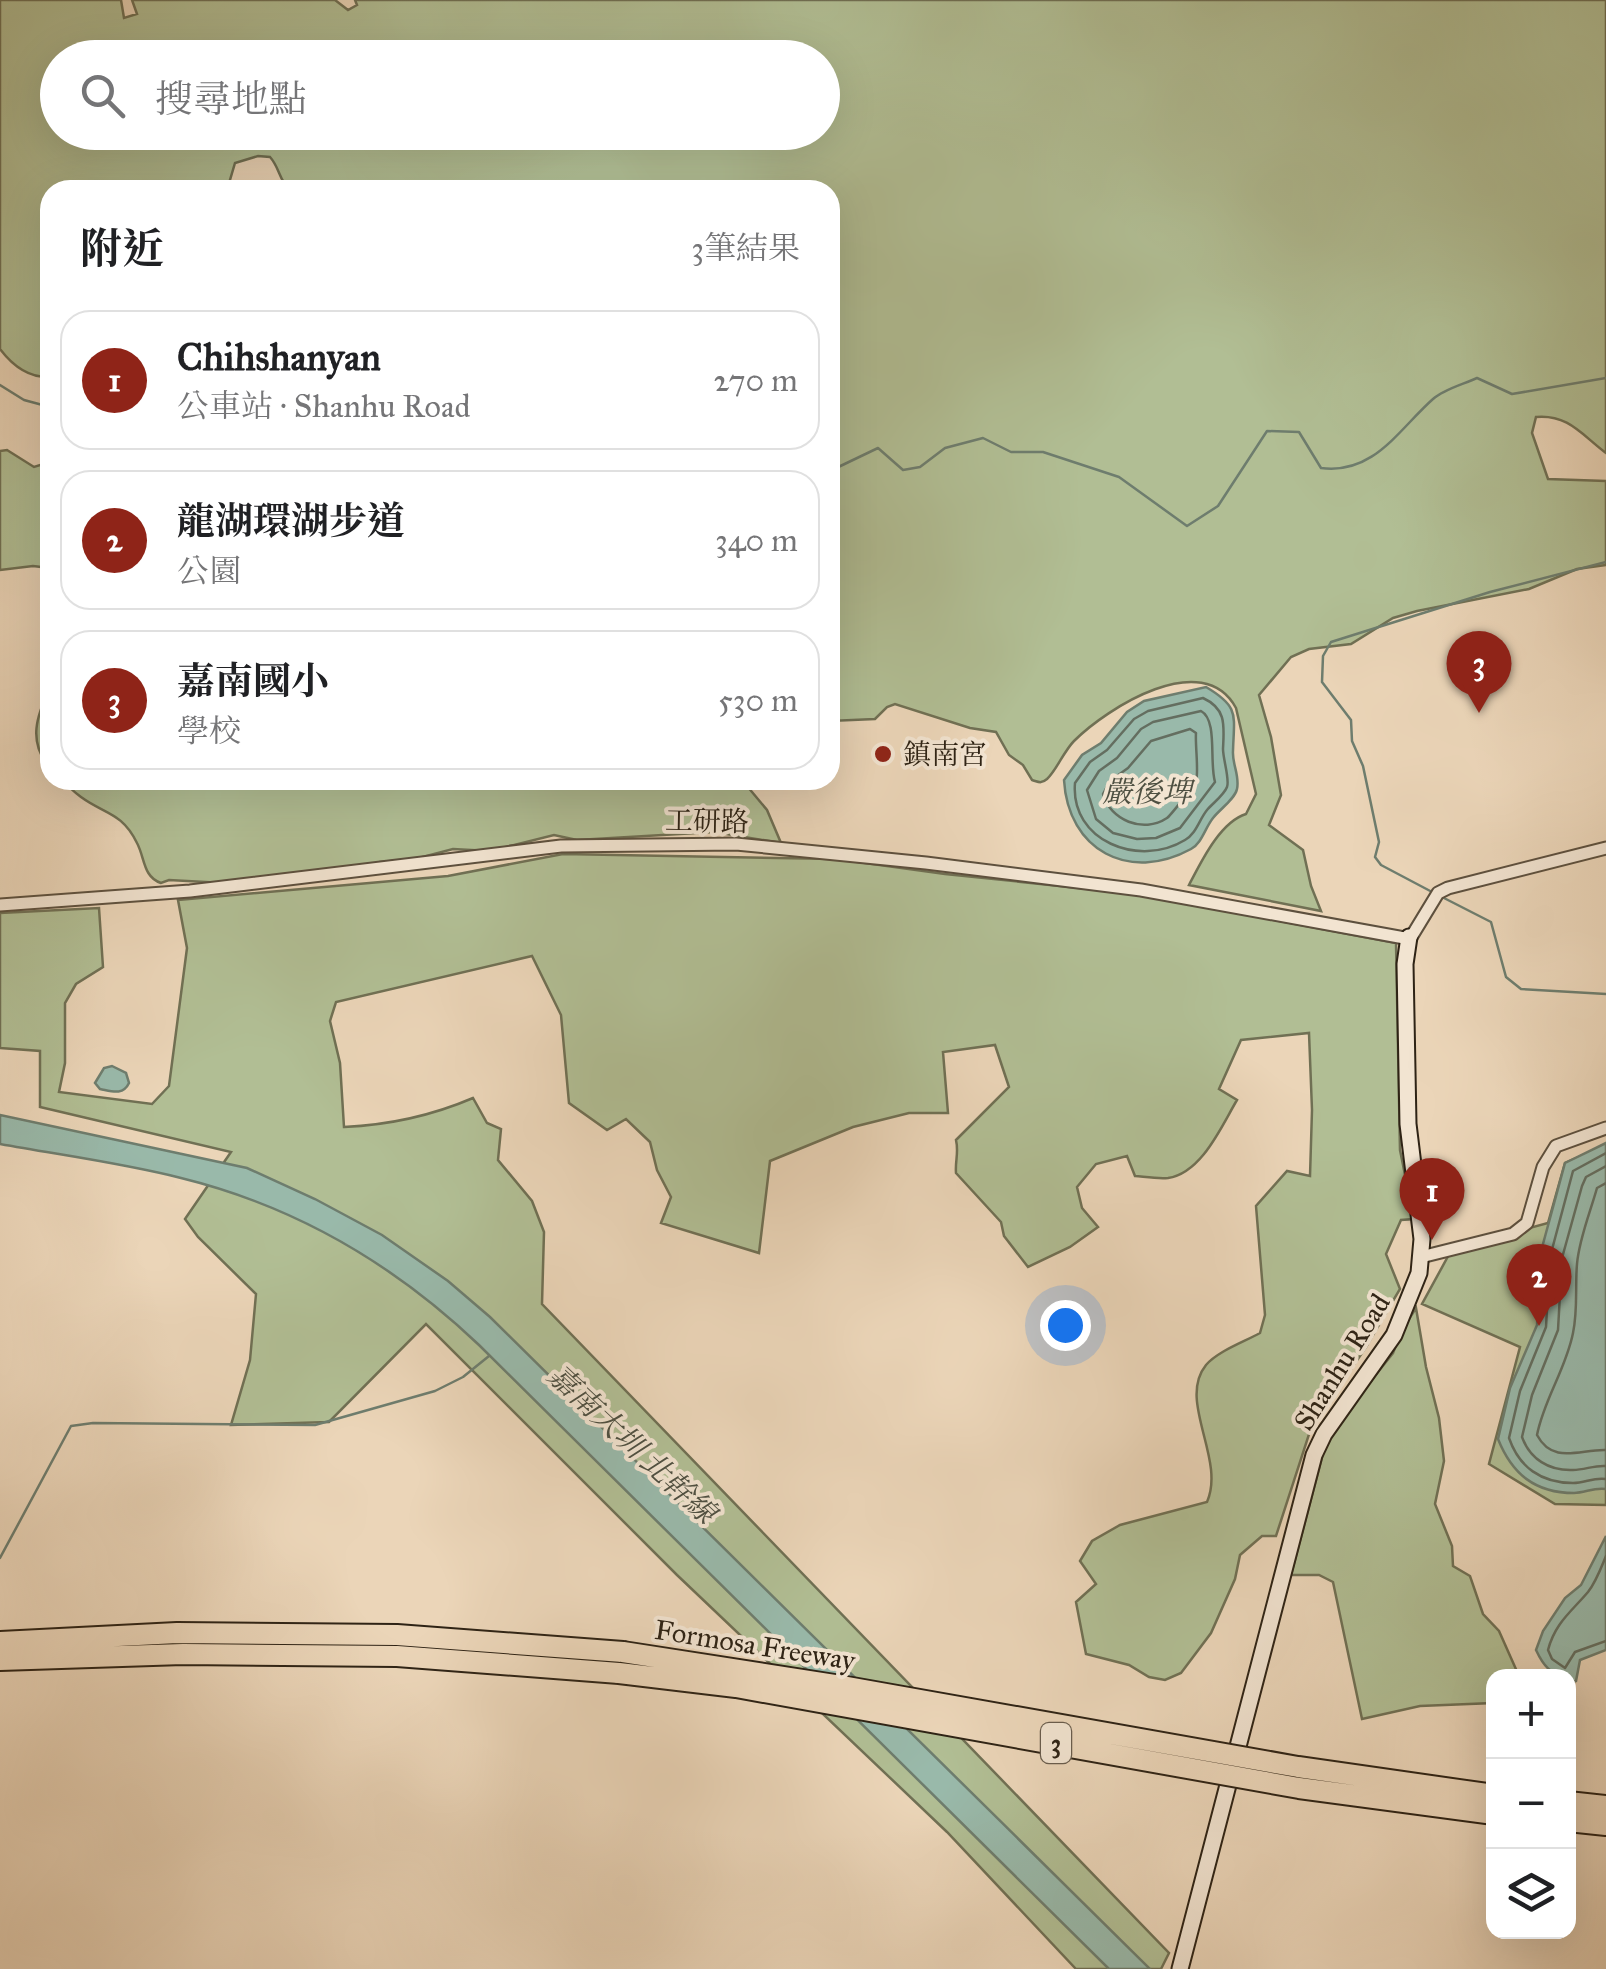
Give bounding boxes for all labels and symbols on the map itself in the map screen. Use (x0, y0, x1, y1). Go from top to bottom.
pin: 3 (1446, 630, 1512, 713)
place label: 鎮南宮 (903, 737, 987, 772)
marker: 鎮南宮 (872, 743, 894, 765)
water label: 嚴後埤 (1102, 774, 1196, 810)
street label: 工研路 (665, 803, 749, 839)
pin: 1 (1400, 1158, 1464, 1240)
pin: 2 (1506, 1244, 1572, 1326)
street label: Shanhu Road (1286, 1287, 1398, 1437)
your location (1040, 1300, 1091, 1351)
water label: 嘉南大圳 北幹線 (541, 1357, 726, 1533)
street label: Formosa Freeway (652, 1612, 859, 1678)
road number: 3 (1041, 1723, 1071, 1763)

